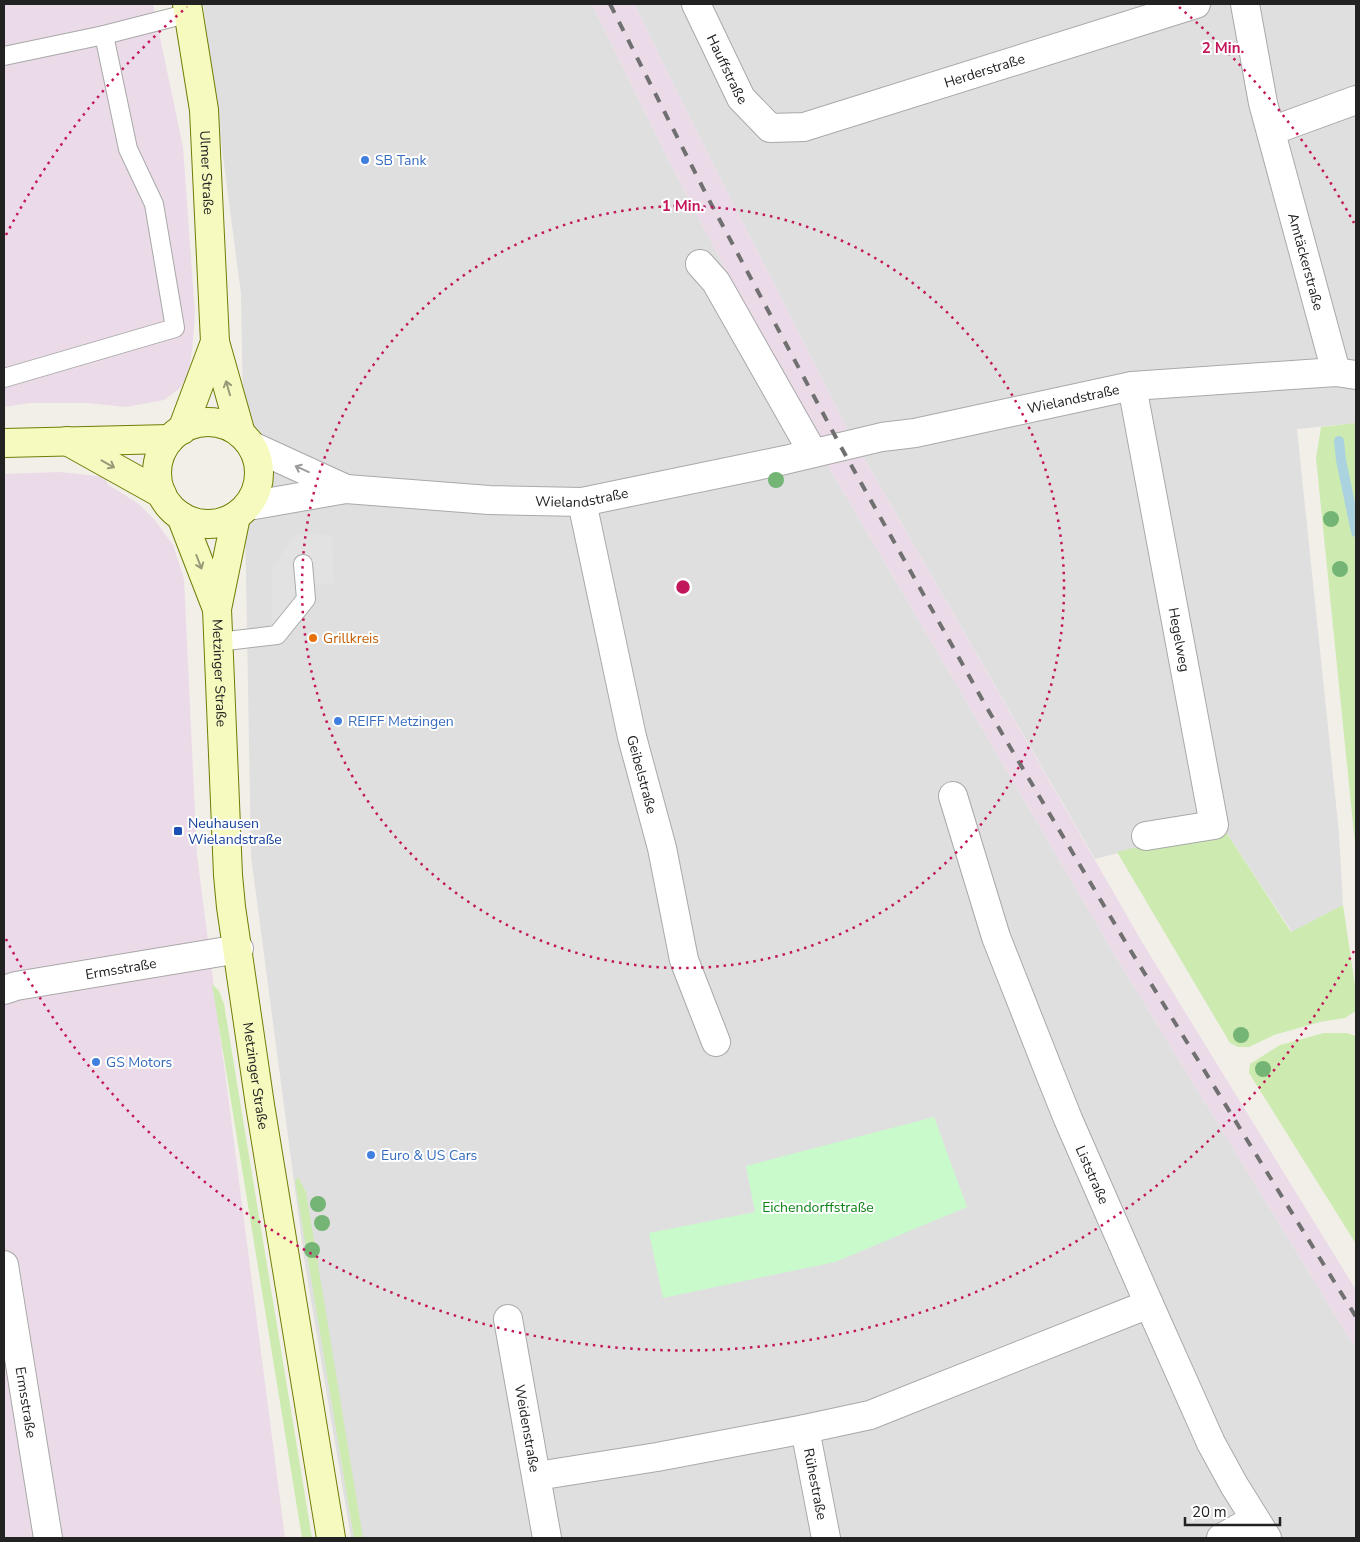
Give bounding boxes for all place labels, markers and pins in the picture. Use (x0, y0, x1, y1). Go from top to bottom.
place label: SB Tank (375, 151, 427, 170)
marker: SB Tank (359, 154, 371, 166)
centre of rings (674, 578, 692, 596)
place label: Grillkreis (323, 629, 379, 648)
marker: Grillkreis (307, 632, 319, 644)
place label: REIFF Metzingen (348, 712, 454, 731)
marker: REIFF Metzingen (332, 715, 344, 727)
place label: Neuhausen Wielandstraße (188, 814, 282, 849)
marker: Neuhausen Wielandstraße (172, 825, 184, 837)
place label: GS Motors (106, 1053, 173, 1072)
marker: GS Motors (90, 1056, 102, 1068)
place label: Euro & US Cars (381, 1146, 478, 1165)
marker: Euro & US Cars (365, 1149, 377, 1161)

